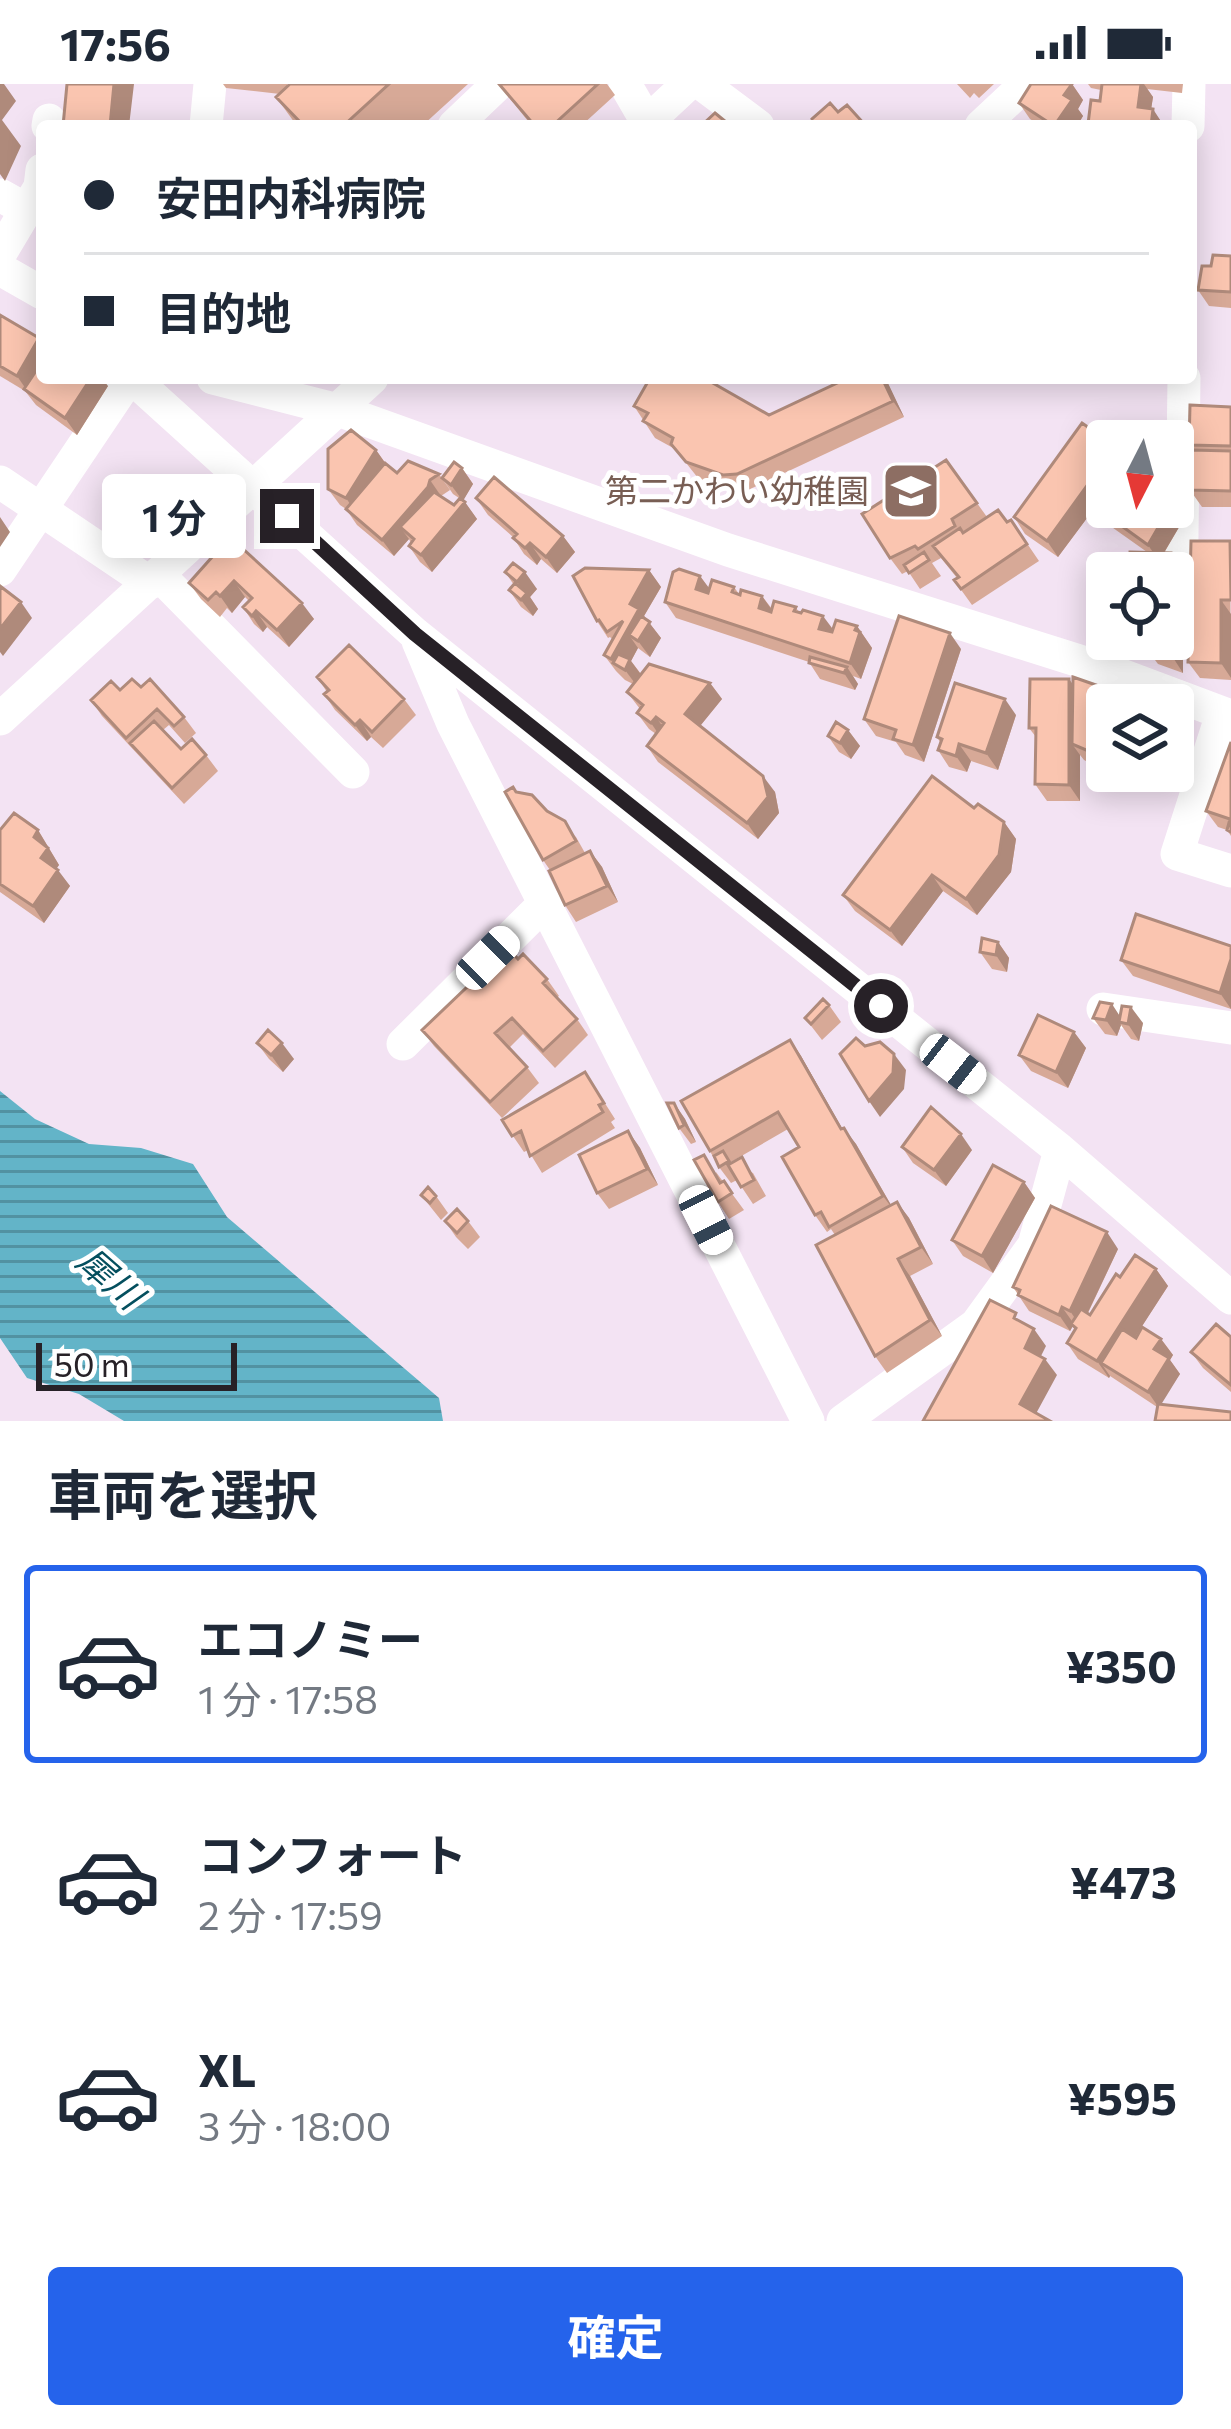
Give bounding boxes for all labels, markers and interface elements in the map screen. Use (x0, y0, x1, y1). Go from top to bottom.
text: 17:56 (60, 15, 171, 70)
text: 安田内科病院 (156, 169, 426, 224)
text: 目的地 (156, 284, 291, 339)
north arrow (1086, 420, 1194, 528)
map controls (1086, 420, 1194, 792)
school or university icon: 第二かわい幼稚園 (880, 460, 942, 522)
place label: 第二かわい幼稚園 (605, 469, 869, 510)
callout: 1 分 (101, 474, 245, 558)
route end (260, 489, 314, 543)
text: 1 分 (142, 492, 206, 540)
button: locate (1086, 552, 1194, 660)
button: layers (1086, 684, 1194, 792)
car (450, 920, 526, 996)
route start (854, 979, 908, 1033)
car (914, 1028, 992, 1100)
car (674, 1180, 738, 1260)
water label: 犀川 (70, 1236, 156, 1319)
scale bar (36, 1337, 237, 1390)
text: 50 m (54, 1343, 130, 1384)
text: 車両を選択 (48, 1460, 318, 1526)
icon: car (54, 1610, 162, 1718)
text: エコノミー (198, 1610, 423, 1665)
text: ¥350 (1066, 1637, 1177, 1692)
text: 1 分 · 17:58 (198, 1674, 378, 1722)
icon: car (54, 1826, 162, 1934)
text: コンフォート (198, 1826, 467, 1881)
text: ¥473 (1070, 1853, 1177, 1908)
text: 2 分 · 17:59 (198, 1890, 383, 1938)
text: XL (198, 2041, 256, 2096)
icon: car (54, 2042, 162, 2150)
text: ¥595 (1068, 2069, 1177, 2124)
text: 3 分 · 18:00 (198, 2101, 391, 2149)
button: 確定 (48, 2267, 1183, 2405)

